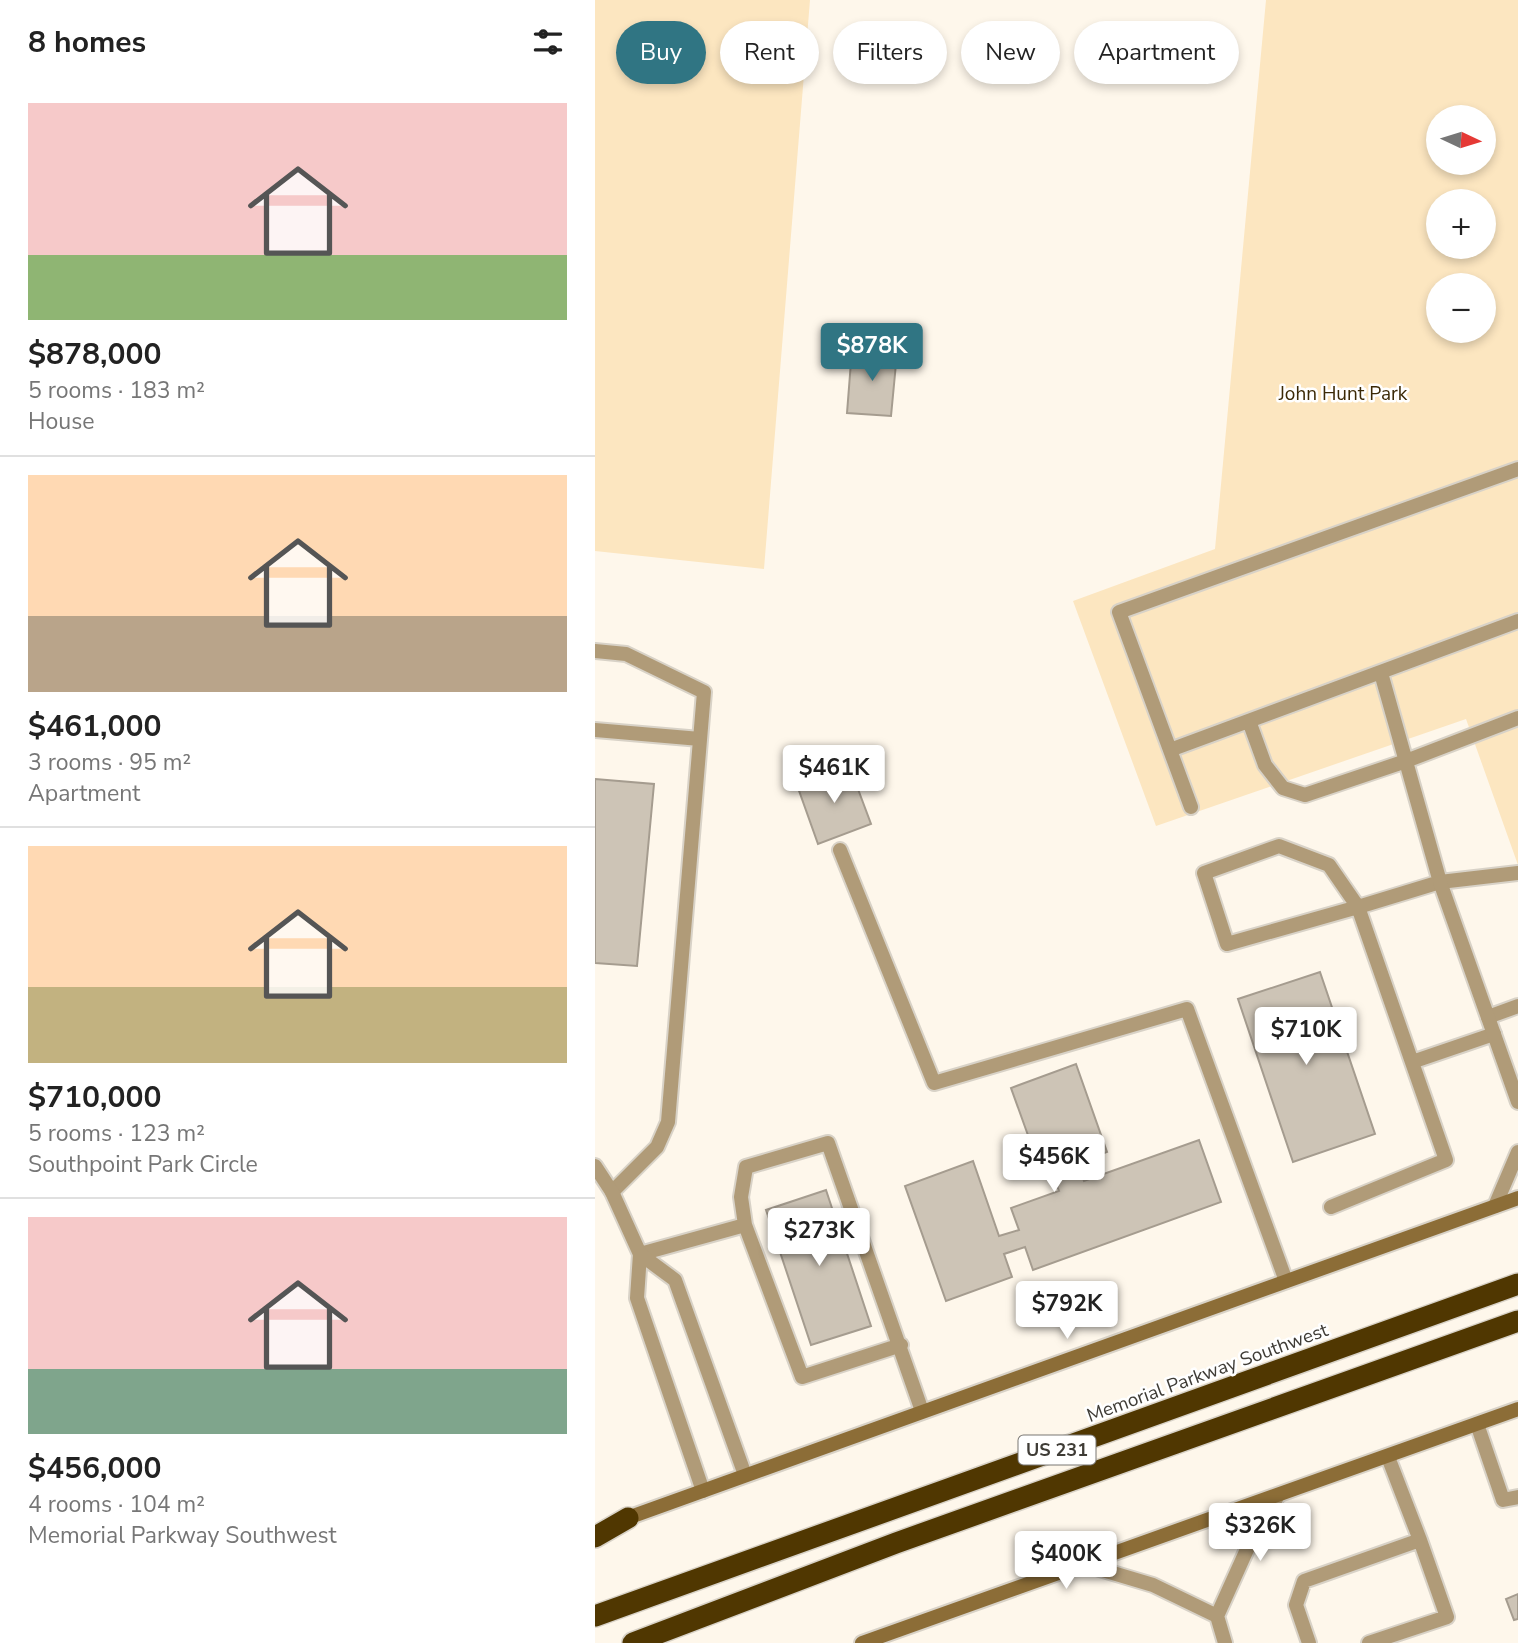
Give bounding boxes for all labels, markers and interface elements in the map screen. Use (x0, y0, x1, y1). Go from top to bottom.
chip: Buy (616, 21, 706, 84)
chip: Rent (720, 21, 819, 84)
chip: Filters (833, 21, 947, 84)
chip: New (961, 21, 1060, 84)
chip: Apartment (1074, 21, 1239, 84)
text: 8 homes (28, 22, 146, 63)
icon: filters (529, 23, 567, 61)
north arrow (1426, 105, 1496, 175)
map controls (1426, 105, 1496, 343)
icon: home (235, 148, 361, 274)
button: + (1426, 189, 1496, 259)
button: − (1426, 273, 1496, 343)
pin: $878K (823, 324, 921, 383)
text: $878K (837, 330, 907, 361)
text: $878,000 (28, 334, 161, 375)
text: 5 rooms · 183 m² (28, 375, 205, 406)
park label: John Hunt Park (1278, 381, 1408, 407)
text: House (28, 406, 95, 437)
icon: home (235, 520, 361, 646)
text: $461,000 (28, 706, 161, 747)
pin: $461K (785, 746, 883, 805)
text: 3 rooms · 95 m² (28, 747, 191, 778)
text: $461K (799, 752, 869, 783)
text: Apartment (28, 778, 140, 809)
icon: home (235, 891, 361, 1017)
pin: $710K (1257, 1007, 1355, 1067)
text: $710K (1271, 1014, 1341, 1045)
text: $710,000 (28, 1077, 161, 1118)
text: 5 rooms · 123 m² (28, 1118, 205, 1149)
pin: $456K (1005, 1134, 1103, 1194)
text: $456K (1019, 1141, 1089, 1172)
text: Southpoint Park Circle (28, 1149, 258, 1180)
pin: $273K (770, 1208, 868, 1268)
text: $273K (784, 1215, 854, 1246)
icon: home (235, 1262, 361, 1388)
pin: $792K (1018, 1282, 1116, 1341)
text: $792K (1032, 1288, 1102, 1319)
street label: Memorial Parkway Southwest (1083, 1317, 1332, 1429)
road number: US 231 (1019, 1436, 1095, 1464)
text: $456,000 (28, 1448, 161, 1489)
text: 4 rooms · 104 m² (28, 1489, 205, 1520)
pin: $326K (1211, 1504, 1309, 1563)
text: $326K (1225, 1510, 1295, 1541)
text: Memorial Parkway Southwest (28, 1520, 337, 1551)
pin: $400K (1017, 1532, 1115, 1591)
text: $400K (1031, 1538, 1101, 1569)

